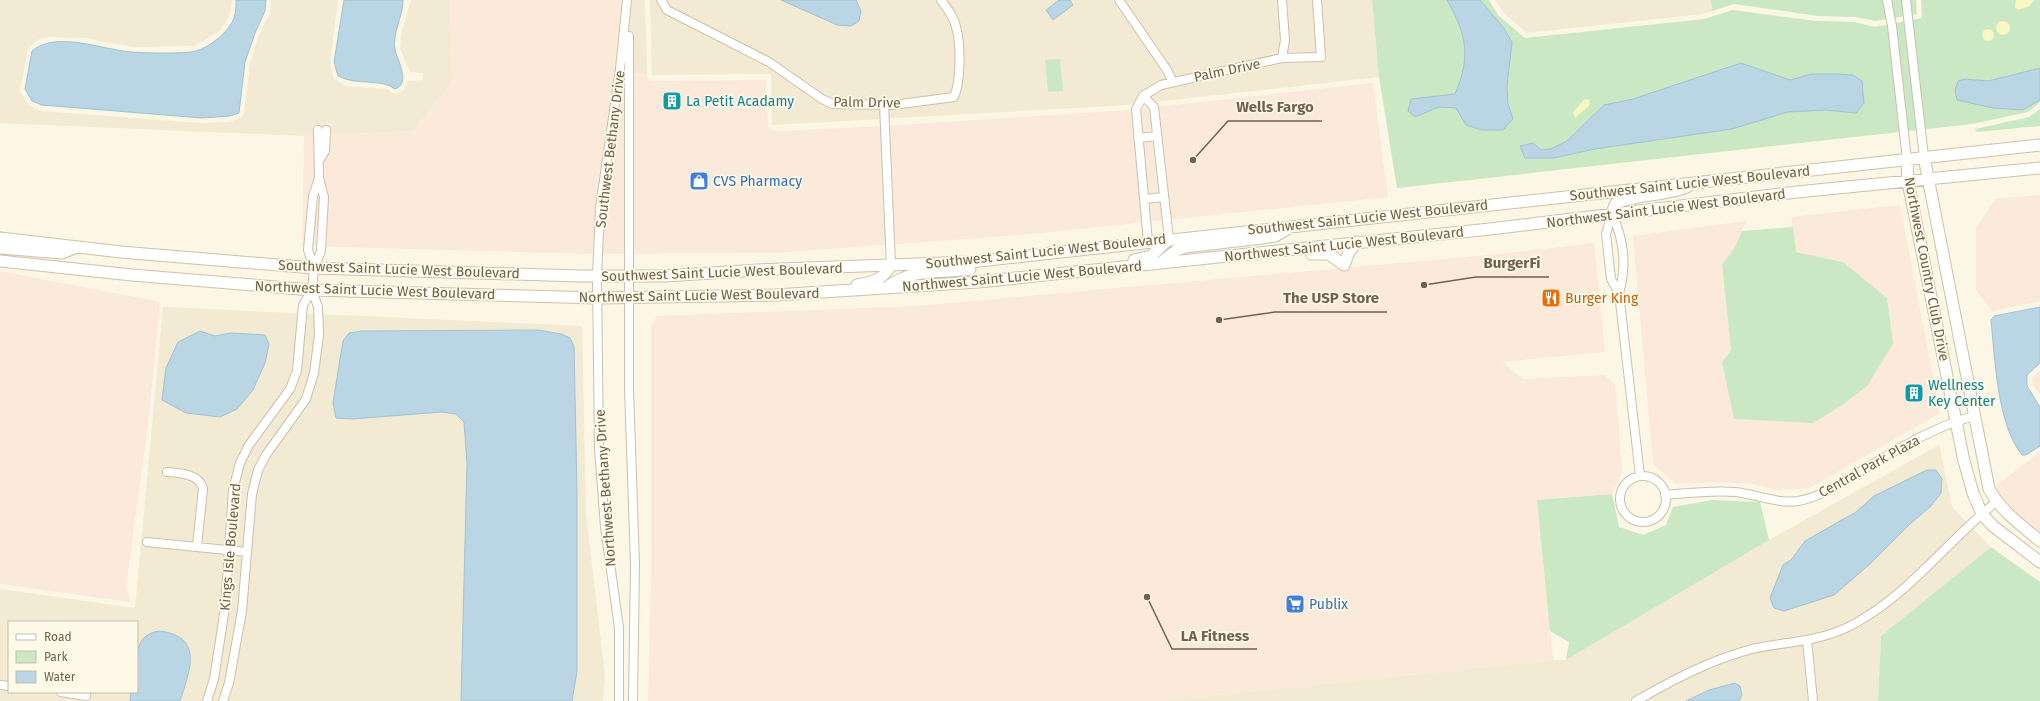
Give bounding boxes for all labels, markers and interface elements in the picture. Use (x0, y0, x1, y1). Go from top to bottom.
street label: Palm Drive (1192, 55, 1262, 86)
street label: Southwest Bethany Drive (592, 69, 629, 229)
building icon: La Petit Acadamy (661, 90, 683, 112)
place label: La Petit Acadamy (686, 93, 794, 110)
street label: Palm Drive (833, 93, 901, 112)
callout: Wells Fargo (1228, 94, 1322, 121)
text: Wells Fargo (1236, 98, 1314, 116)
street label: Southwest Saint Lucie West Boulevard (1569, 162, 1811, 205)
shop icon: CVS Pharmacy (688, 170, 710, 192)
place label: CVS Pharmacy (713, 173, 802, 190)
street label: Northwest Country Club Drive (1900, 176, 1953, 363)
street label: Northwest Saint Lucie West Boulevard (1545, 185, 1787, 232)
street label: Southwest Saint Lucie West Boulevard (1247, 196, 1489, 239)
street label: Northwest Saint Lucie West Boulevard (1223, 223, 1465, 266)
street label: Southwest Saint Lucie West Boulevard (925, 230, 1167, 273)
callout: BurgerFi (1476, 250, 1549, 277)
text: BurgerFi (1483, 254, 1541, 272)
street label: Southwest Saint Lucie West Boulevard (278, 257, 520, 282)
street label: Northwest Saint Lucie West Boulevard (901, 258, 1143, 295)
street label: Southwest Saint Lucie West Boulevard (601, 260, 843, 285)
street label: Northwest Saint Lucie West Boulevard (254, 278, 496, 303)
street label: Northwest Saint Lucie West Boulevard (578, 285, 820, 306)
callout: The USP Store (1275, 285, 1387, 312)
restaurant icon: Burger King (1540, 287, 1562, 309)
text: The USP Store (1283, 289, 1379, 307)
place label: Burger King (1565, 290, 1639, 307)
place label: Wellness Key Center (1928, 377, 1996, 410)
building icon: Wellness Key Center (1903, 382, 1925, 404)
street label: Northwest Bethany Drive (592, 409, 619, 567)
street label: Central Park Plaza (1816, 432, 1923, 501)
street label: Kings Isle Boulevard (216, 483, 245, 612)
supermarket icon: Publix (1284, 593, 1306, 615)
place label: Publix (1309, 596, 1348, 613)
legend (8, 621, 138, 693)
callout: LA Fitness (1172, 622, 1257, 649)
text: LA Fitness (1181, 627, 1249, 645)
text: Road (44, 630, 72, 644)
text: Park (44, 650, 68, 664)
text: Water (44, 670, 76, 684)

